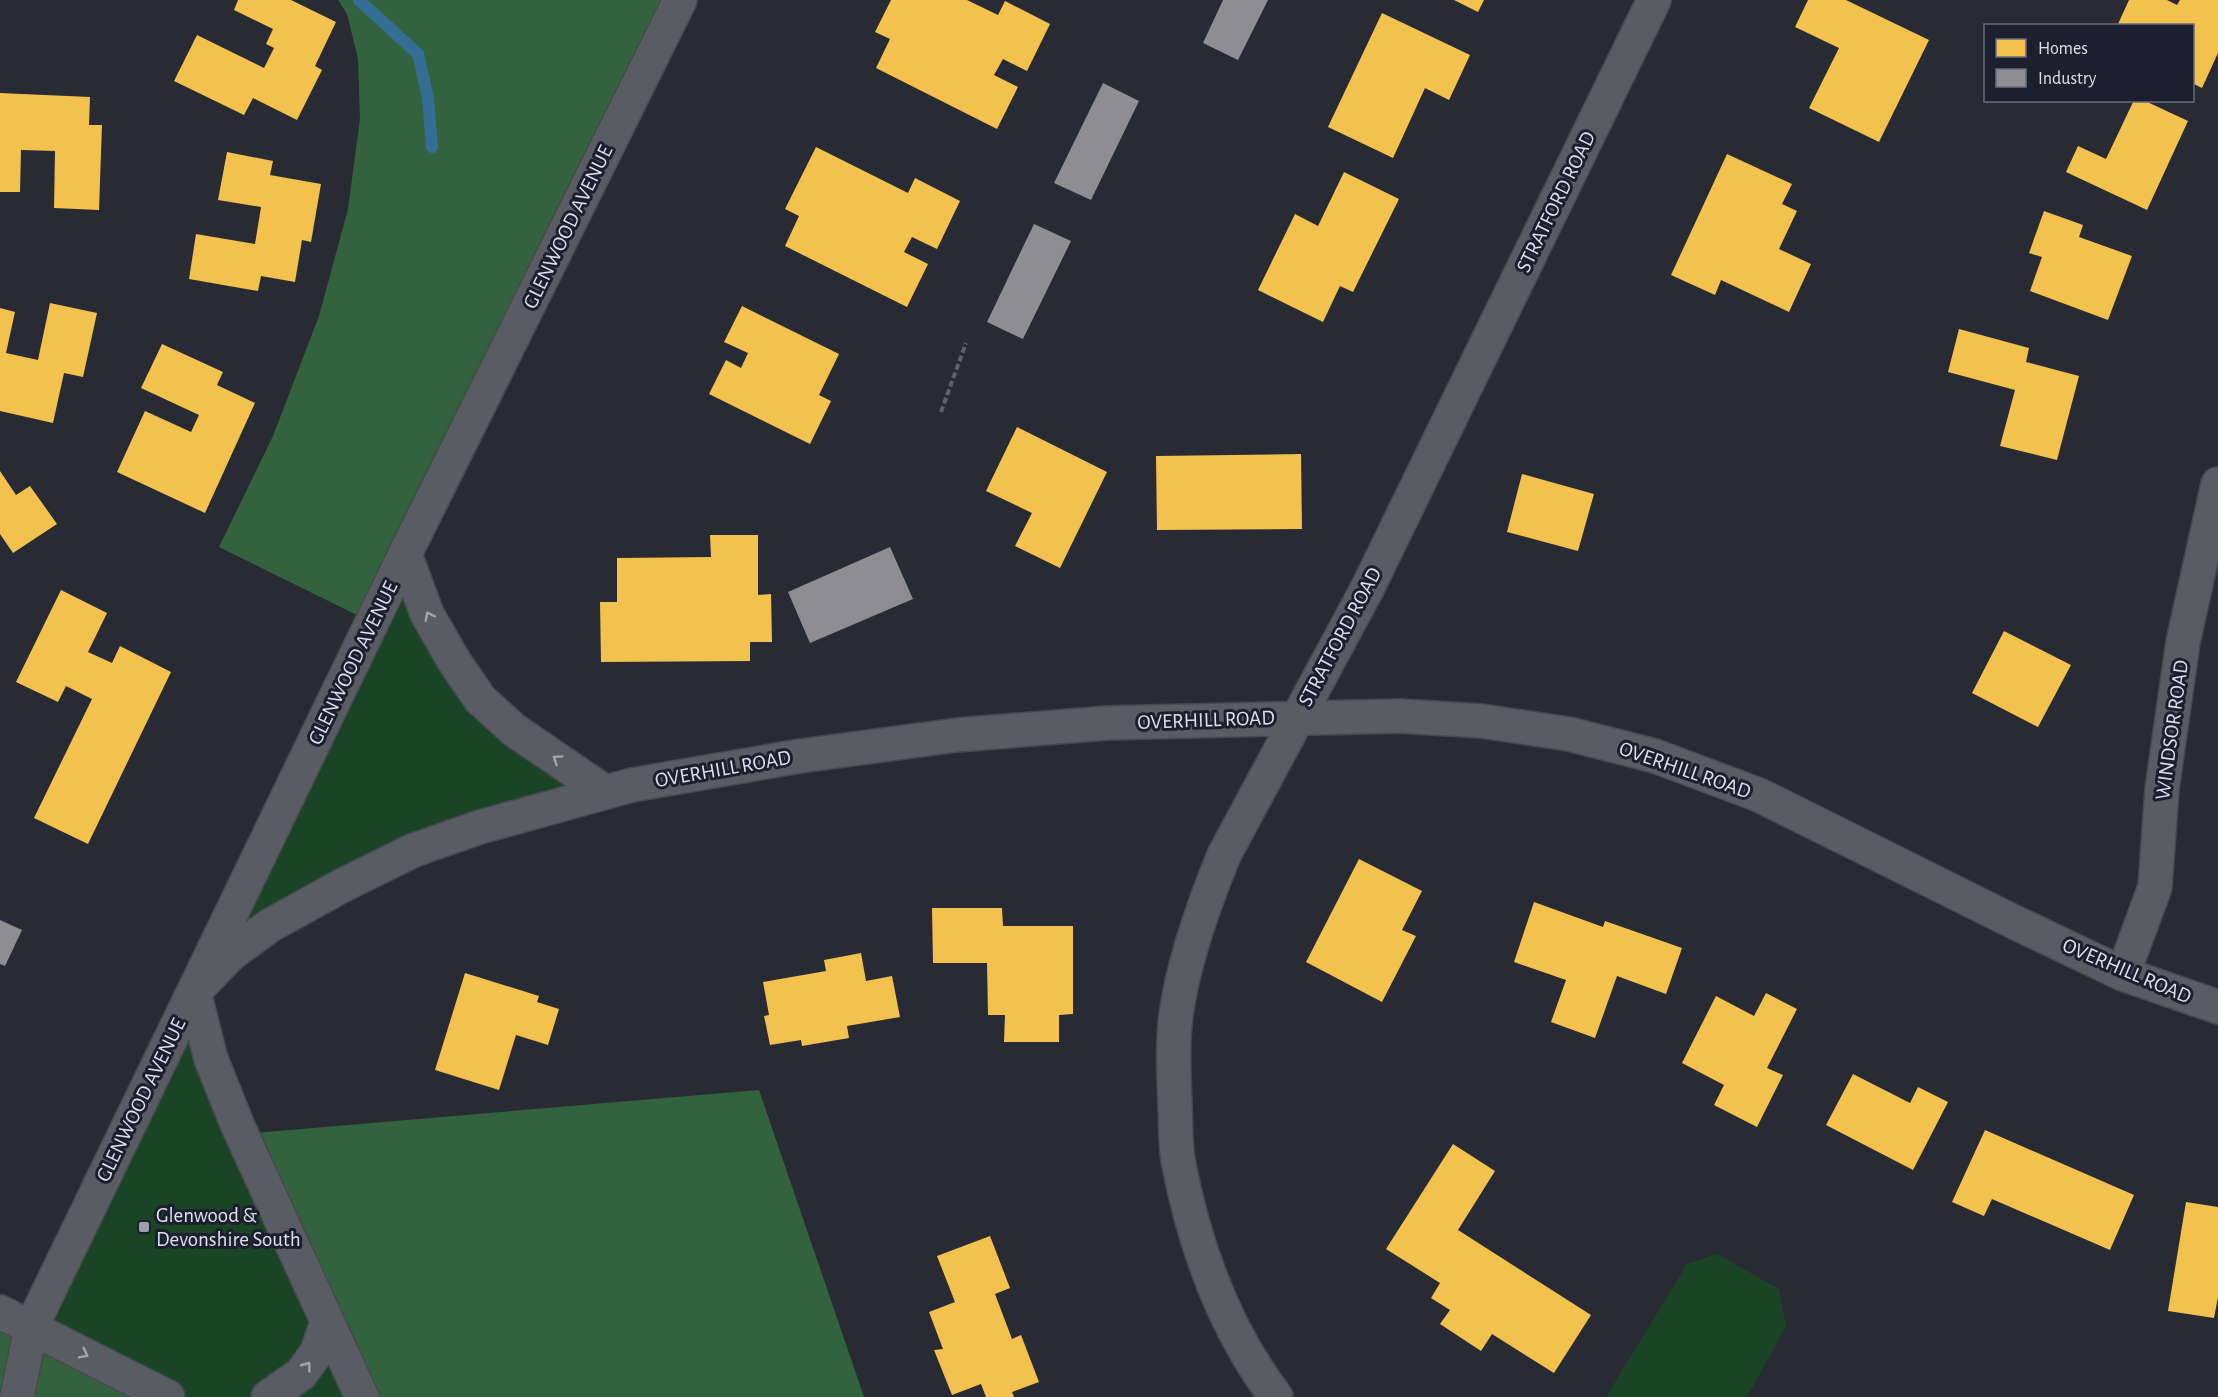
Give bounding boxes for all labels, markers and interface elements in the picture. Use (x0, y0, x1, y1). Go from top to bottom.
legend (1984, 24, 2194, 102)
text: Homes (2038, 40, 2088, 58)
text: Industry (2038, 70, 2097, 88)
street label: STRATFORD ROAD (1513, 128, 1599, 276)
street label: GLENWOOD AVENUE (519, 142, 617, 312)
street label: STRATFORD ROAD (1295, 564, 1385, 710)
street label: GLENWOOD AVENUE (304, 578, 402, 748)
one-way arrow (425, 612, 436, 622)
street label: WINDSOR ROAD (2152, 659, 2192, 801)
street label: OVERHILL ROAD (1137, 707, 1275, 733)
street label: OVERHILL ROAD (1616, 738, 1754, 802)
street label: OVERHILL ROAD (653, 747, 793, 791)
one-way arrow (552, 755, 563, 766)
street label: OVERHILL ROAD (2059, 934, 2195, 1008)
street label: GLENWOOD AVENUE (92, 1015, 190, 1185)
place label: Glenwood & Devonshire South (156, 1205, 301, 1250)
marker: Glenwood & Devonshire South (137, 1220, 151, 1234)
one-way arrow (77, 1347, 88, 1359)
one-way arrow (299, 1362, 310, 1373)

